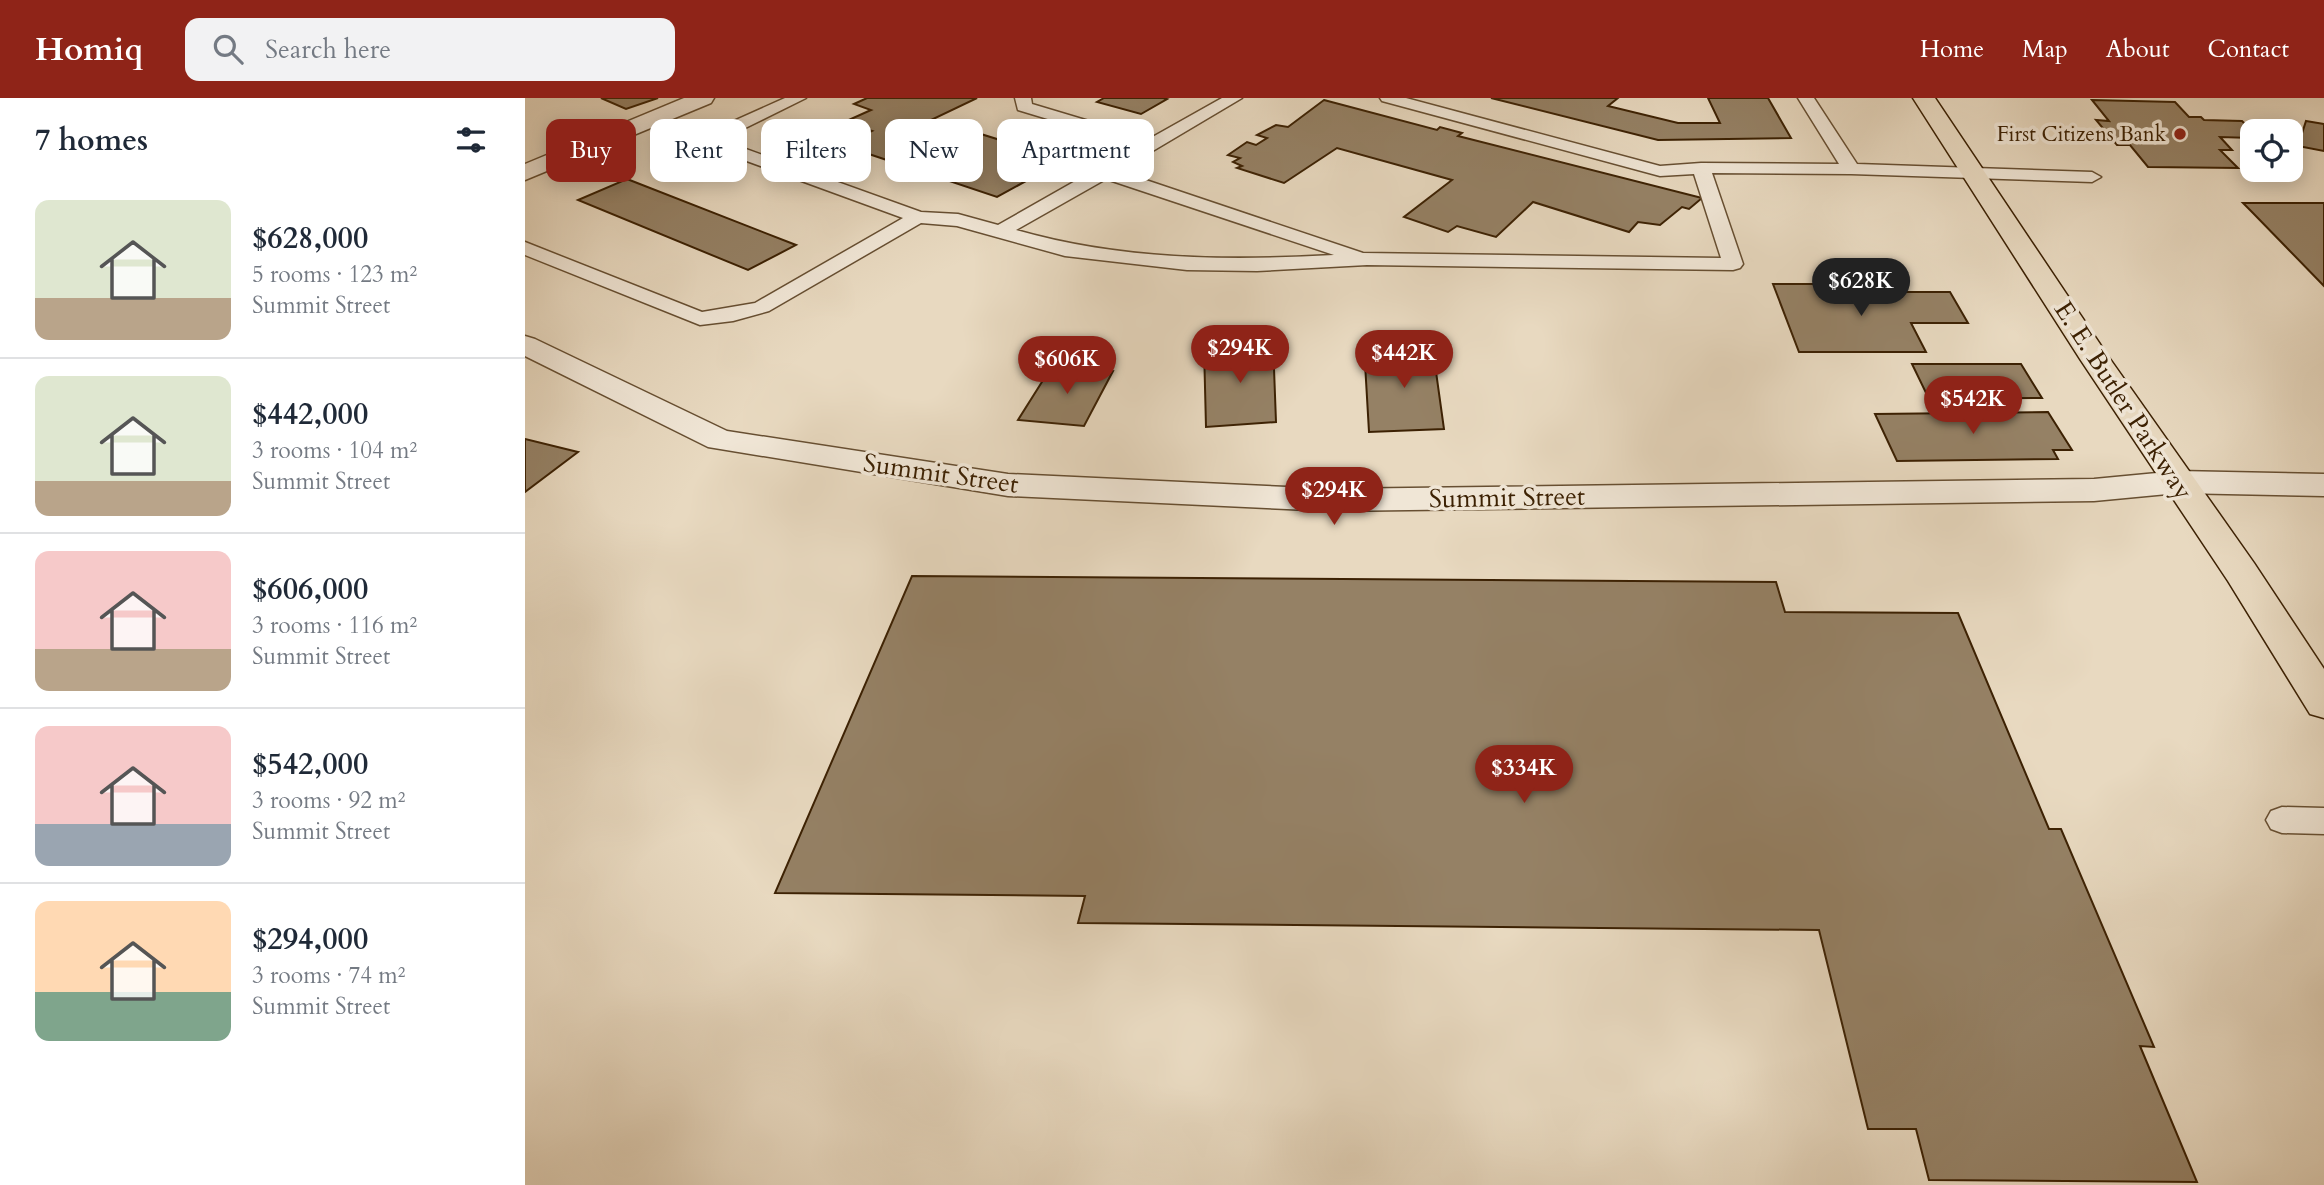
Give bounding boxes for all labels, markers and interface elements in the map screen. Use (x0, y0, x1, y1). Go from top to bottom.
search box (185, 18, 675, 81)
text: Homiq (35, 27, 143, 72)
icon: search (209, 30, 247, 68)
text: Search here (265, 32, 391, 67)
text: Home (1920, 33, 1984, 66)
text: Map (2022, 33, 2068, 66)
text: About (2106, 33, 2170, 66)
text: Contact (2208, 33, 2289, 66)
chip: Buy (546, 119, 636, 182)
chip: Rent (650, 119, 747, 182)
chip: Filters (761, 119, 871, 182)
chip: New (885, 119, 983, 182)
chip: Apartment (997, 119, 1154, 182)
map controls (2240, 119, 2303, 182)
button: locate (2240, 119, 2303, 182)
text: 7 homes (35, 120, 148, 161)
place label: First Citizens Bank (1997, 120, 2167, 149)
icon: filters (452, 121, 490, 159)
marker: First Citizens Bank (2172, 126, 2188, 142)
text: $628,000 (252, 218, 368, 259)
icon: home (91, 228, 175, 312)
pin: $628K (1812, 258, 1910, 318)
text: 5 rooms · 123 m² (252, 259, 417, 290)
text: $628K (1828, 265, 1894, 296)
text: Summit Street (252, 290, 390, 321)
street label: E. E. Butler Parkway (2046, 294, 2201, 507)
pin: $294K (1191, 326, 1289, 385)
pin: $442K (1355, 330, 1453, 390)
text: $294K (1207, 332, 1273, 363)
pin: $606K (1018, 336, 1116, 396)
text: $442K (1371, 337, 1437, 368)
text: $606K (1034, 343, 1100, 374)
pin: $542K (1924, 376, 2022, 436)
text: $542K (1940, 383, 2006, 414)
text: $442,000 (252, 394, 368, 435)
icon: home (91, 404, 175, 488)
text: 3 rooms · 104 m² (252, 435, 417, 466)
street label: Summit Street (861, 445, 1021, 502)
text: Summit Street (252, 466, 390, 497)
pin: $294K (1285, 468, 1383, 527)
text: $294K (1301, 474, 1367, 505)
street label: Summit Street (1429, 479, 1585, 516)
text: $606,000 (252, 569, 368, 610)
icon: home (91, 579, 175, 663)
text: 3 rooms · 116 m² (252, 610, 417, 641)
text: Summit Street (252, 641, 390, 672)
text: $542,000 (252, 744, 368, 785)
pin: $334K (1475, 746, 1573, 805)
text: $334K (1491, 752, 1557, 783)
icon: home (91, 754, 175, 838)
text: 3 rooms · 92 m² (252, 785, 405, 816)
text: Summit Street (252, 816, 390, 847)
text: $294,000 (252, 919, 368, 960)
icon: home (91, 929, 175, 1013)
text: 3 rooms · 74 m² (252, 960, 405, 991)
text: Summit Street (252, 991, 390, 1022)

